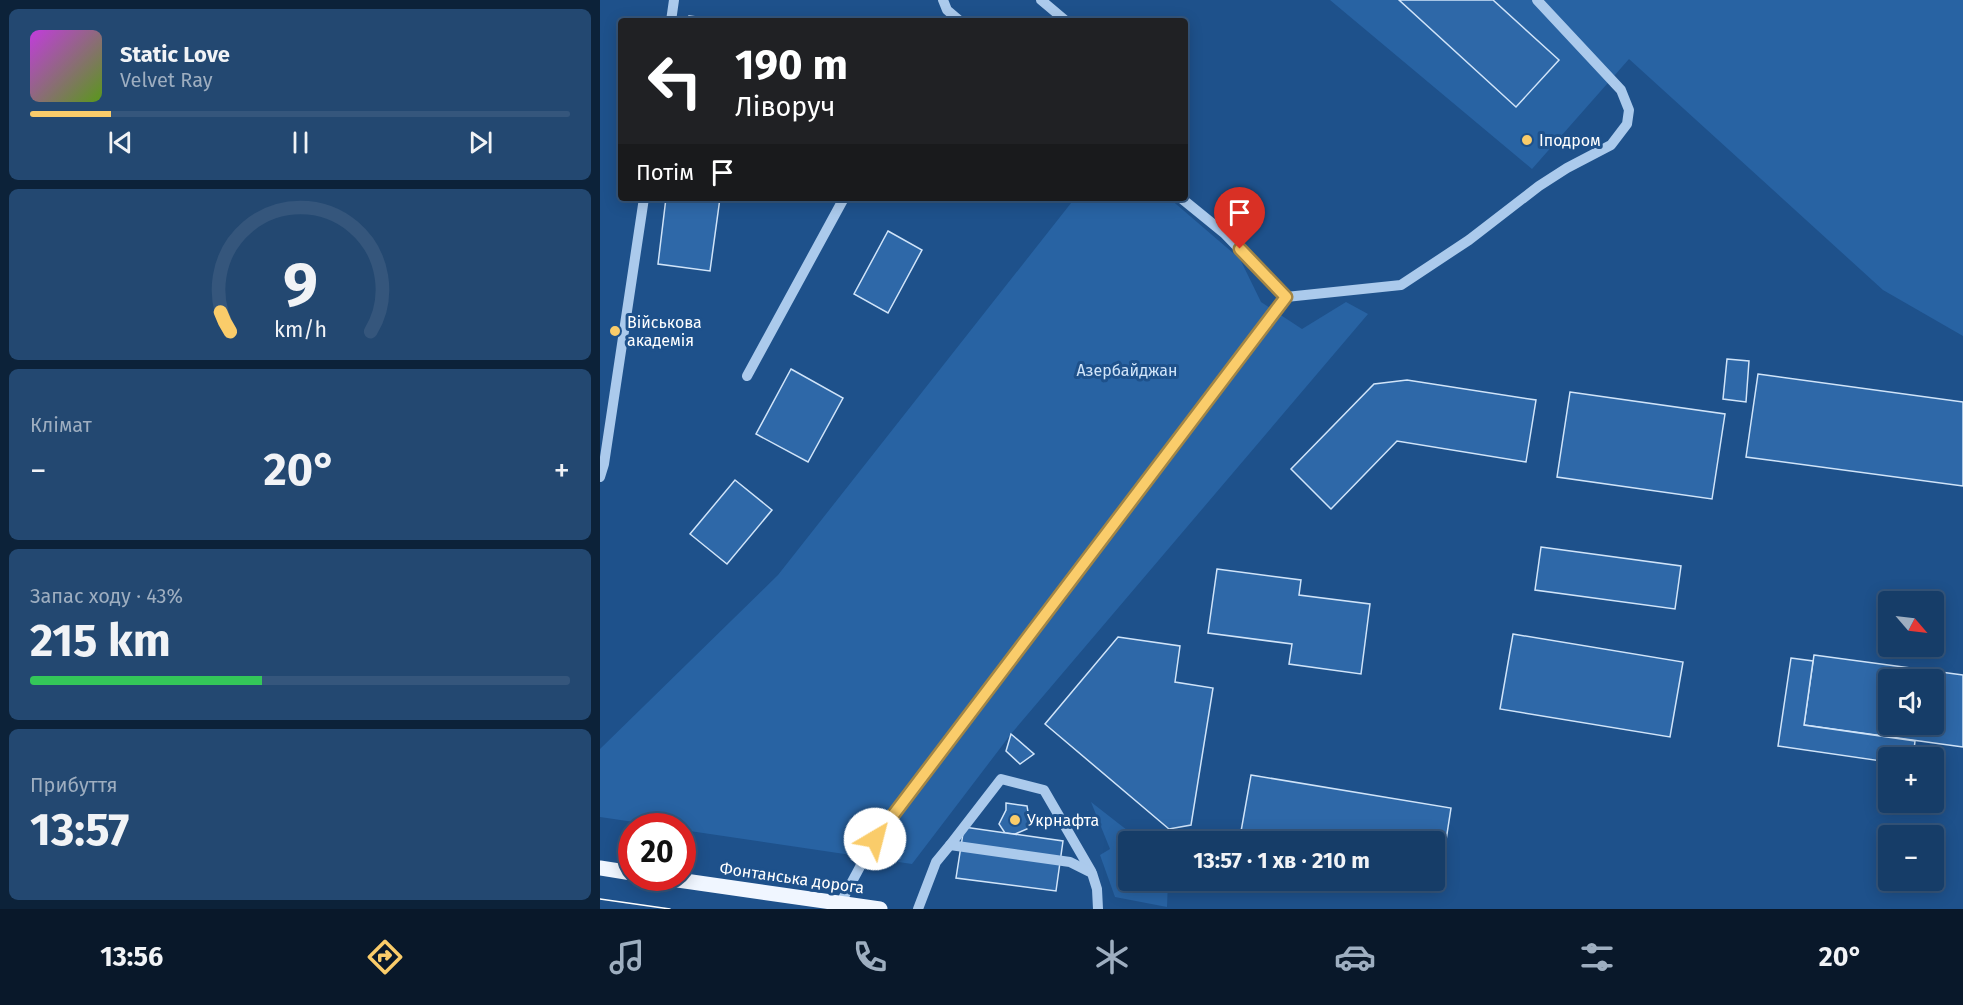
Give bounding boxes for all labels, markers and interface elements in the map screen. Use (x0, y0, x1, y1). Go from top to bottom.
text: 190 m (735, 40, 848, 90)
text: Static Love (120, 41, 230, 68)
icon: left (636, 42, 714, 120)
text: Velvet Ray (120, 68, 213, 92)
text: Ліворуч (735, 91, 835, 123)
icon: previous (104, 126, 137, 159)
icon: pause (284, 126, 317, 159)
icon: next (464, 126, 497, 159)
place label: Іподром (1539, 131, 1601, 150)
marker: Іподром (1520, 133, 1534, 147)
icon: arrive (706, 156, 739, 189)
text: Потім (636, 159, 694, 186)
pin (1214, 187, 1265, 249)
icon: arrive (1223, 196, 1256, 229)
text: 9 (283, 248, 317, 323)
place label: Військова академія (627, 313, 702, 350)
text: km/h (273, 317, 327, 343)
marker: Військова академія (608, 324, 622, 338)
park label: Азербайджан (1076, 361, 1178, 380)
text: Клімат (30, 413, 92, 437)
text: 20° (263, 443, 337, 497)
text: − (30, 451, 47, 491)
text: + (554, 451, 570, 491)
text: Запас ходу · 43% (30, 584, 183, 608)
north arrow (1878, 591, 1944, 657)
map controls (1878, 591, 1944, 891)
text: 215 km (30, 614, 171, 668)
button: sound (1878, 669, 1944, 735)
button: + (1878, 747, 1944, 813)
text: Прибуття (30, 773, 118, 797)
text: 13:57 (30, 803, 129, 857)
position arrow (843, 807, 907, 871)
place label: Укрнафта (1027, 811, 1099, 830)
speed limit sign: 20 (618, 813, 696, 891)
marker: Укрнафта (1008, 813, 1022, 827)
button: − (1878, 825, 1944, 891)
text: 13:57 · 1 хв · 210 m (1193, 847, 1370, 874)
street label: Фонтанська дорога (719, 858, 865, 898)
icon: directions (364, 936, 406, 978)
icon: music (606, 936, 648, 978)
icon: phone (849, 936, 891, 978)
icon: climate (1091, 936, 1133, 978)
icon: car (1334, 936, 1376, 978)
icon: filters (1576, 936, 1618, 978)
text: 13:56 (100, 941, 163, 973)
text: 20° (1819, 941, 1863, 973)

